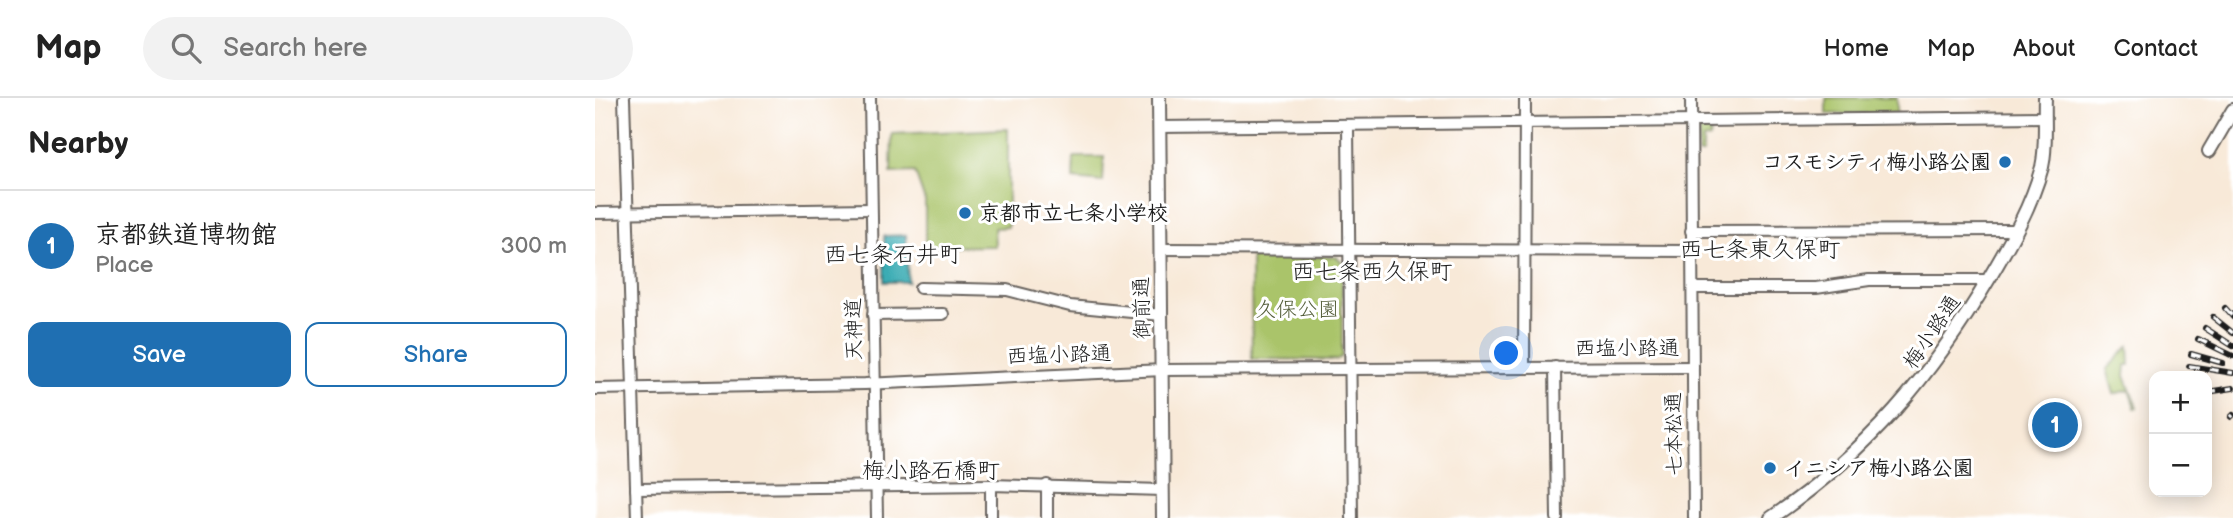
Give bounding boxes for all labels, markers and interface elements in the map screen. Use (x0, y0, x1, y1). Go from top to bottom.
search box (143, 17, 633, 80)
text: Map (35, 28, 101, 68)
icon: search (167, 29, 205, 67)
text: Search here (223, 33, 367, 64)
text: Home (1824, 34, 1889, 63)
text: Map (1927, 34, 1975, 63)
text: About (2013, 34, 2075, 63)
text: Contact (2113, 34, 2198, 63)
text: Nearby (28, 126, 128, 162)
place label: コスモシティ梅小路公園 (1762, 150, 1991, 175)
marker: コスモシティ梅小路公園 (1997, 154, 2013, 170)
place label: 京都市立七条小学校 (979, 201, 1168, 226)
marker: 京都市立七条小学校 (957, 205, 973, 221)
text: 京都鉄道博物館 (95, 220, 277, 251)
text: 1 (46, 232, 56, 260)
text: 300 m (501, 232, 567, 260)
district label: 西七条東久保町 (1680, 236, 1841, 264)
district label: 西七条石井町 (824, 241, 962, 269)
text: Place (95, 251, 153, 279)
district label: 西七条西久保町 (1292, 258, 1453, 286)
street label: 御前通 (1129, 276, 1155, 340)
street label: 梅小路通 (1898, 290, 1966, 374)
street label: 天神道 (841, 297, 867, 361)
park label: 久保公園 (1255, 297, 1339, 322)
button: Save (28, 322, 291, 387)
button: Share (305, 322, 567, 387)
your location (1489, 336, 1523, 370)
street label: 西塩小路通 (1575, 336, 1680, 361)
street label: 西塩小路通 (1006, 341, 1112, 369)
map controls (2149, 371, 2212, 497)
button: + (2149, 371, 2212, 434)
street label: 七本松通 (1661, 392, 1687, 476)
pin: 1 (2032, 399, 2078, 451)
button: − (2149, 434, 2212, 497)
place label: イニシア梅小路公園 (1784, 456, 1973, 481)
district label: 梅小路石橋町 (862, 457, 1000, 485)
marker: イニシア梅小路公園 (1762, 460, 1778, 476)

